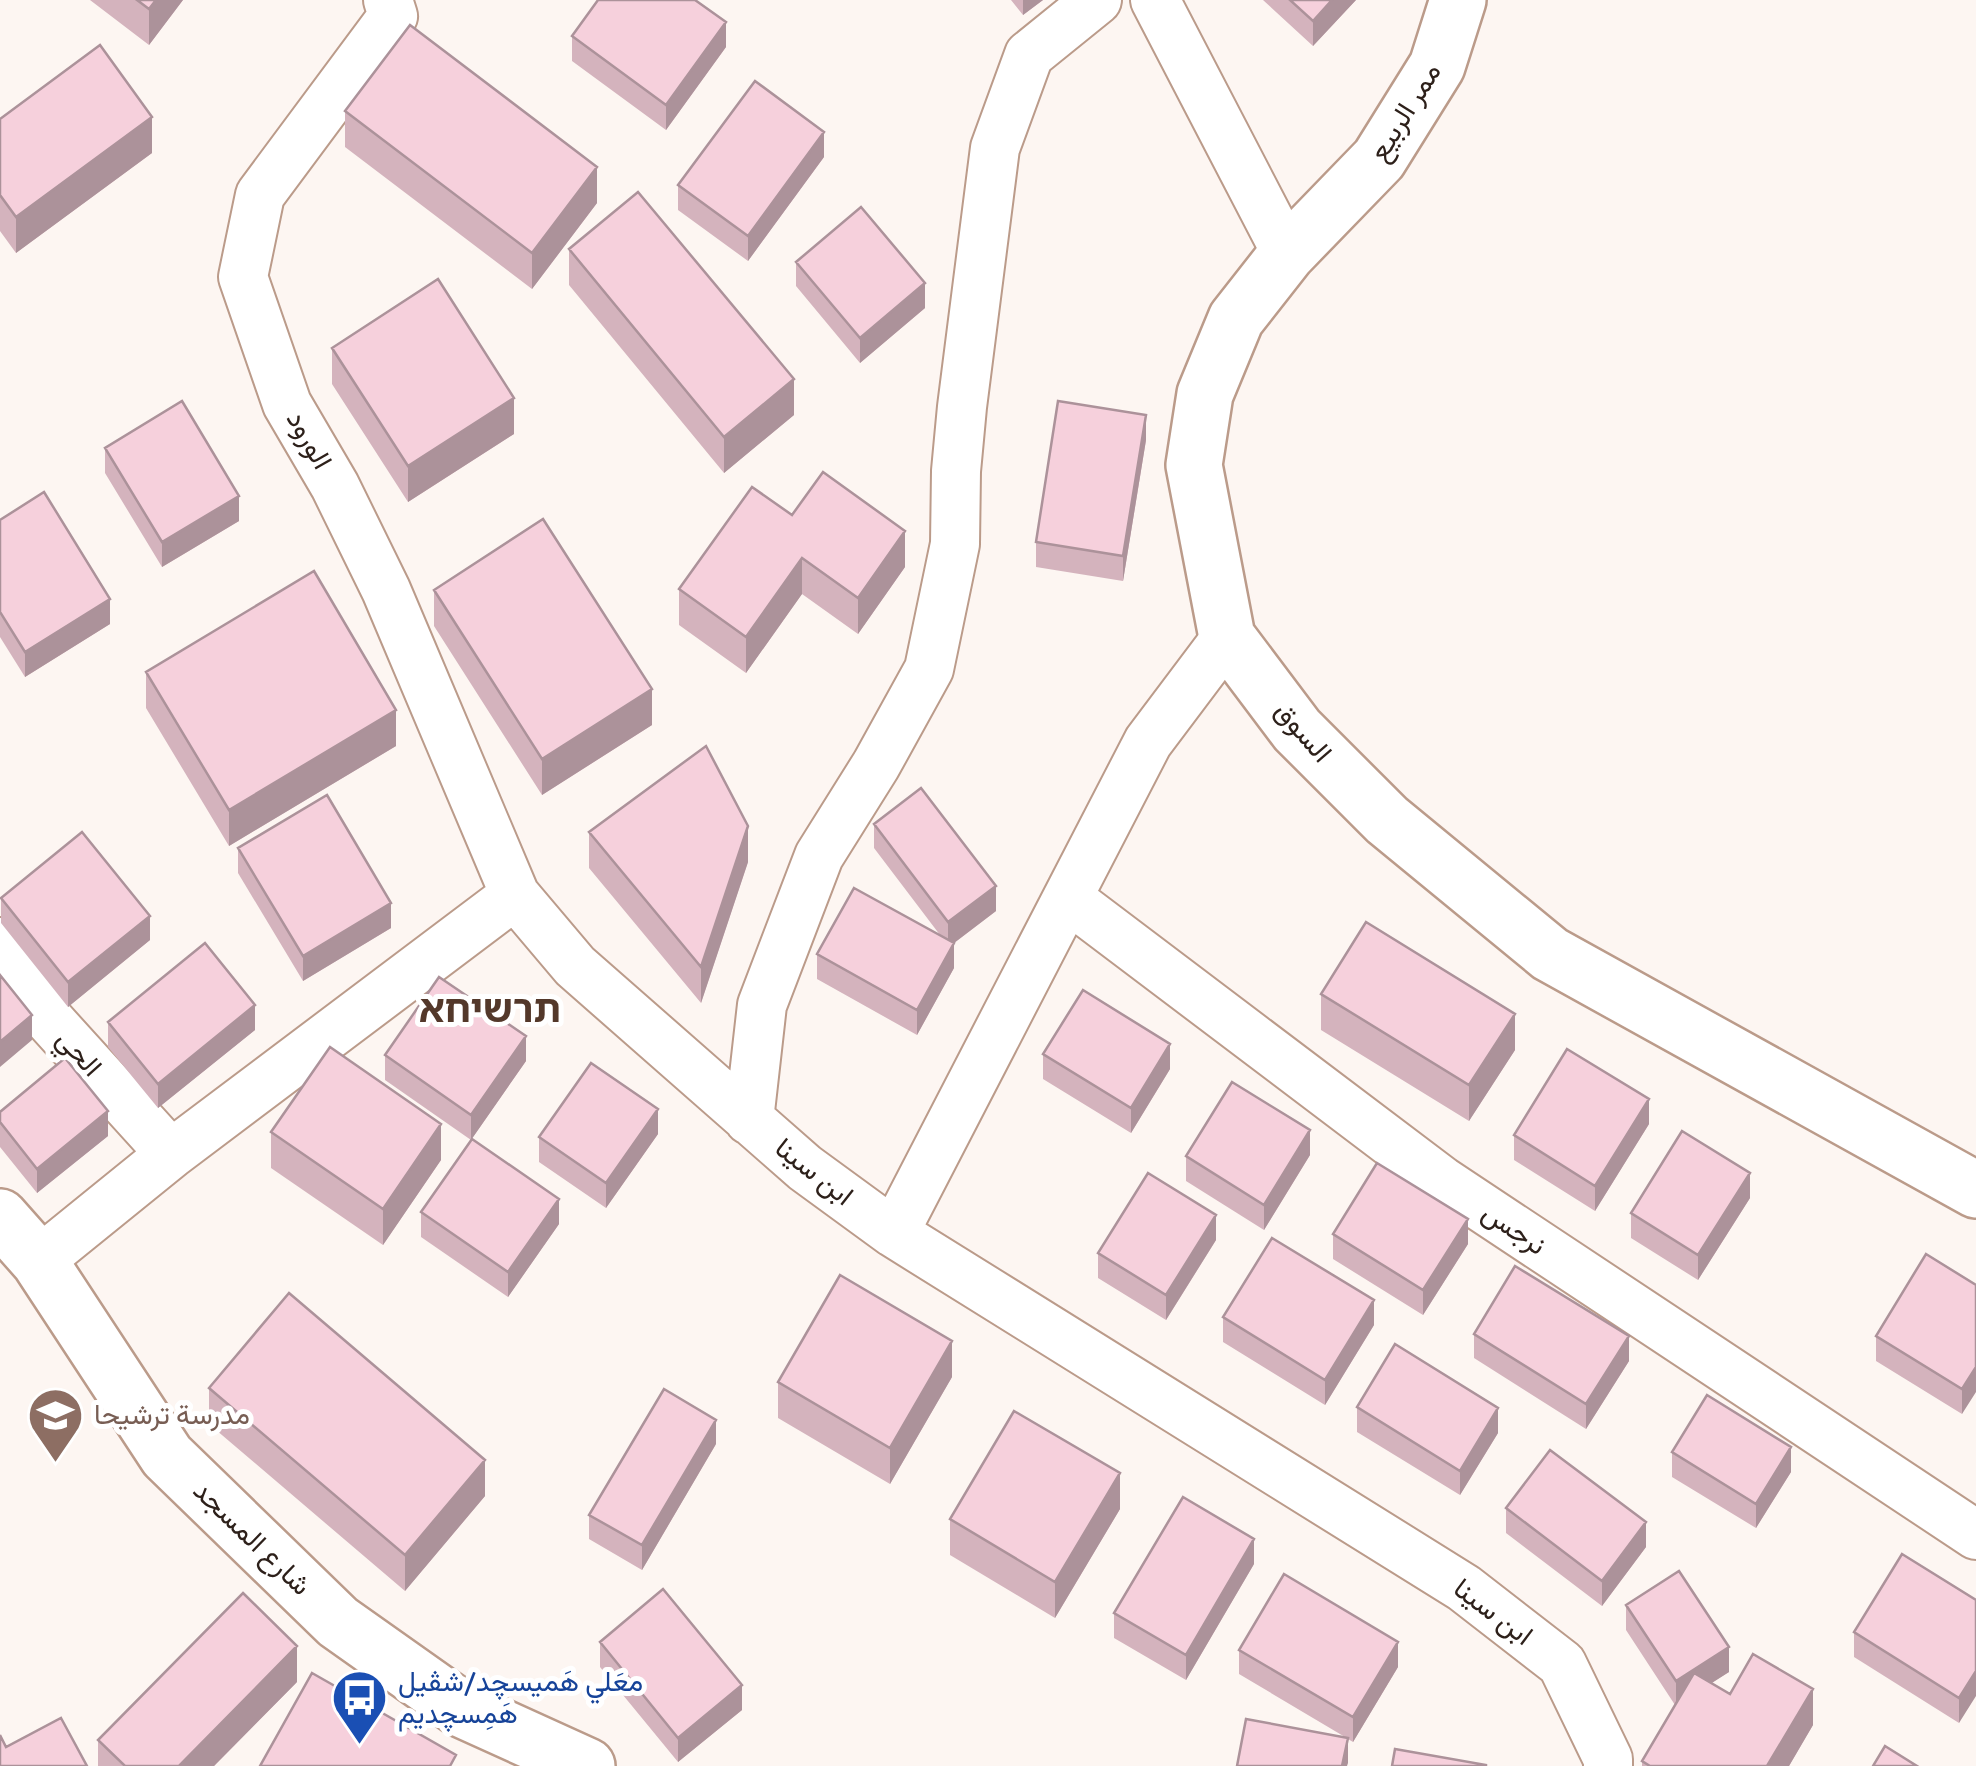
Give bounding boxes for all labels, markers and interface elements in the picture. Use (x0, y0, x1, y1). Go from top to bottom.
street label: ممر الربيع (1362, 57, 1450, 168)
street label: الورود (279, 405, 339, 475)
street label: السوق (1267, 694, 1339, 770)
district label: תרשיחא (419, 986, 561, 1033)
street label: الحي (45, 1022, 109, 1087)
street label: ابن سينا (768, 1131, 860, 1213)
street label: نرجس (1475, 1195, 1553, 1263)
school or university icon: مدرسة ترشيحا (25, 1385, 85, 1464)
place label: مدرسة ترشيحا (94, 1398, 250, 1432)
street label: شارع المسجد (185, 1473, 318, 1603)
street label: ابن سينا (1447, 1571, 1539, 1653)
place label: معَلي هَميسچد/شڤيل هَمِسچديم (398, 1665, 643, 1732)
bus stop icon: معَلي هَميسچد/شڤيل هَمِسچديم (329, 1668, 389, 1747)

